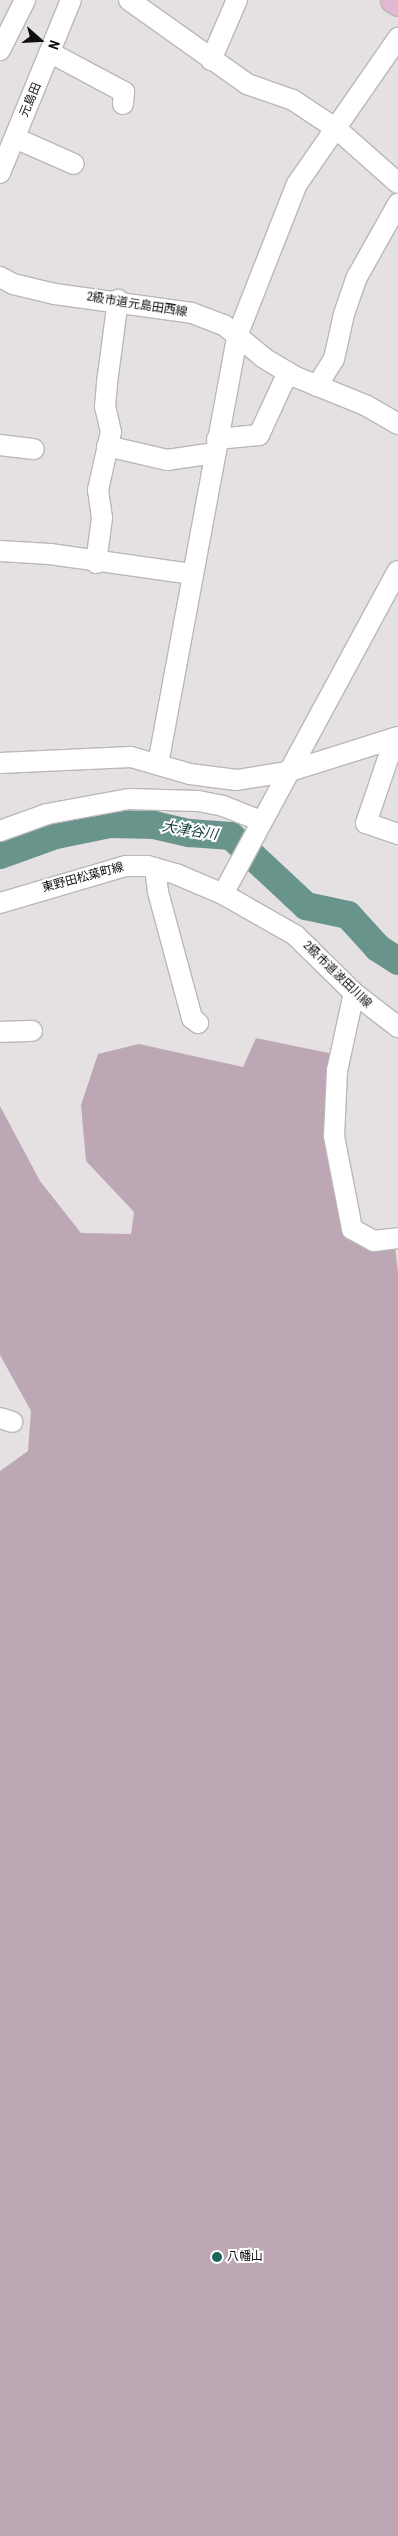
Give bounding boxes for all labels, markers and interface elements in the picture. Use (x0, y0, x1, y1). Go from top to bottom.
north arrow (15, 15, 65, 65)
text: N (45, 38, 63, 52)
street label: 元島田 (17, 81, 45, 119)
street label: 2級市道元島田西線 (86, 290, 188, 320)
water label: 大津谷川 (161, 817, 219, 843)
street label: 東野田松葉町線 (41, 860, 125, 896)
street label: 2級市道波田川線 (300, 939, 374, 1011)
place label: 八幡山 (227, 2250, 263, 2264)
marker: 八幡山 (211, 2251, 223, 2263)

